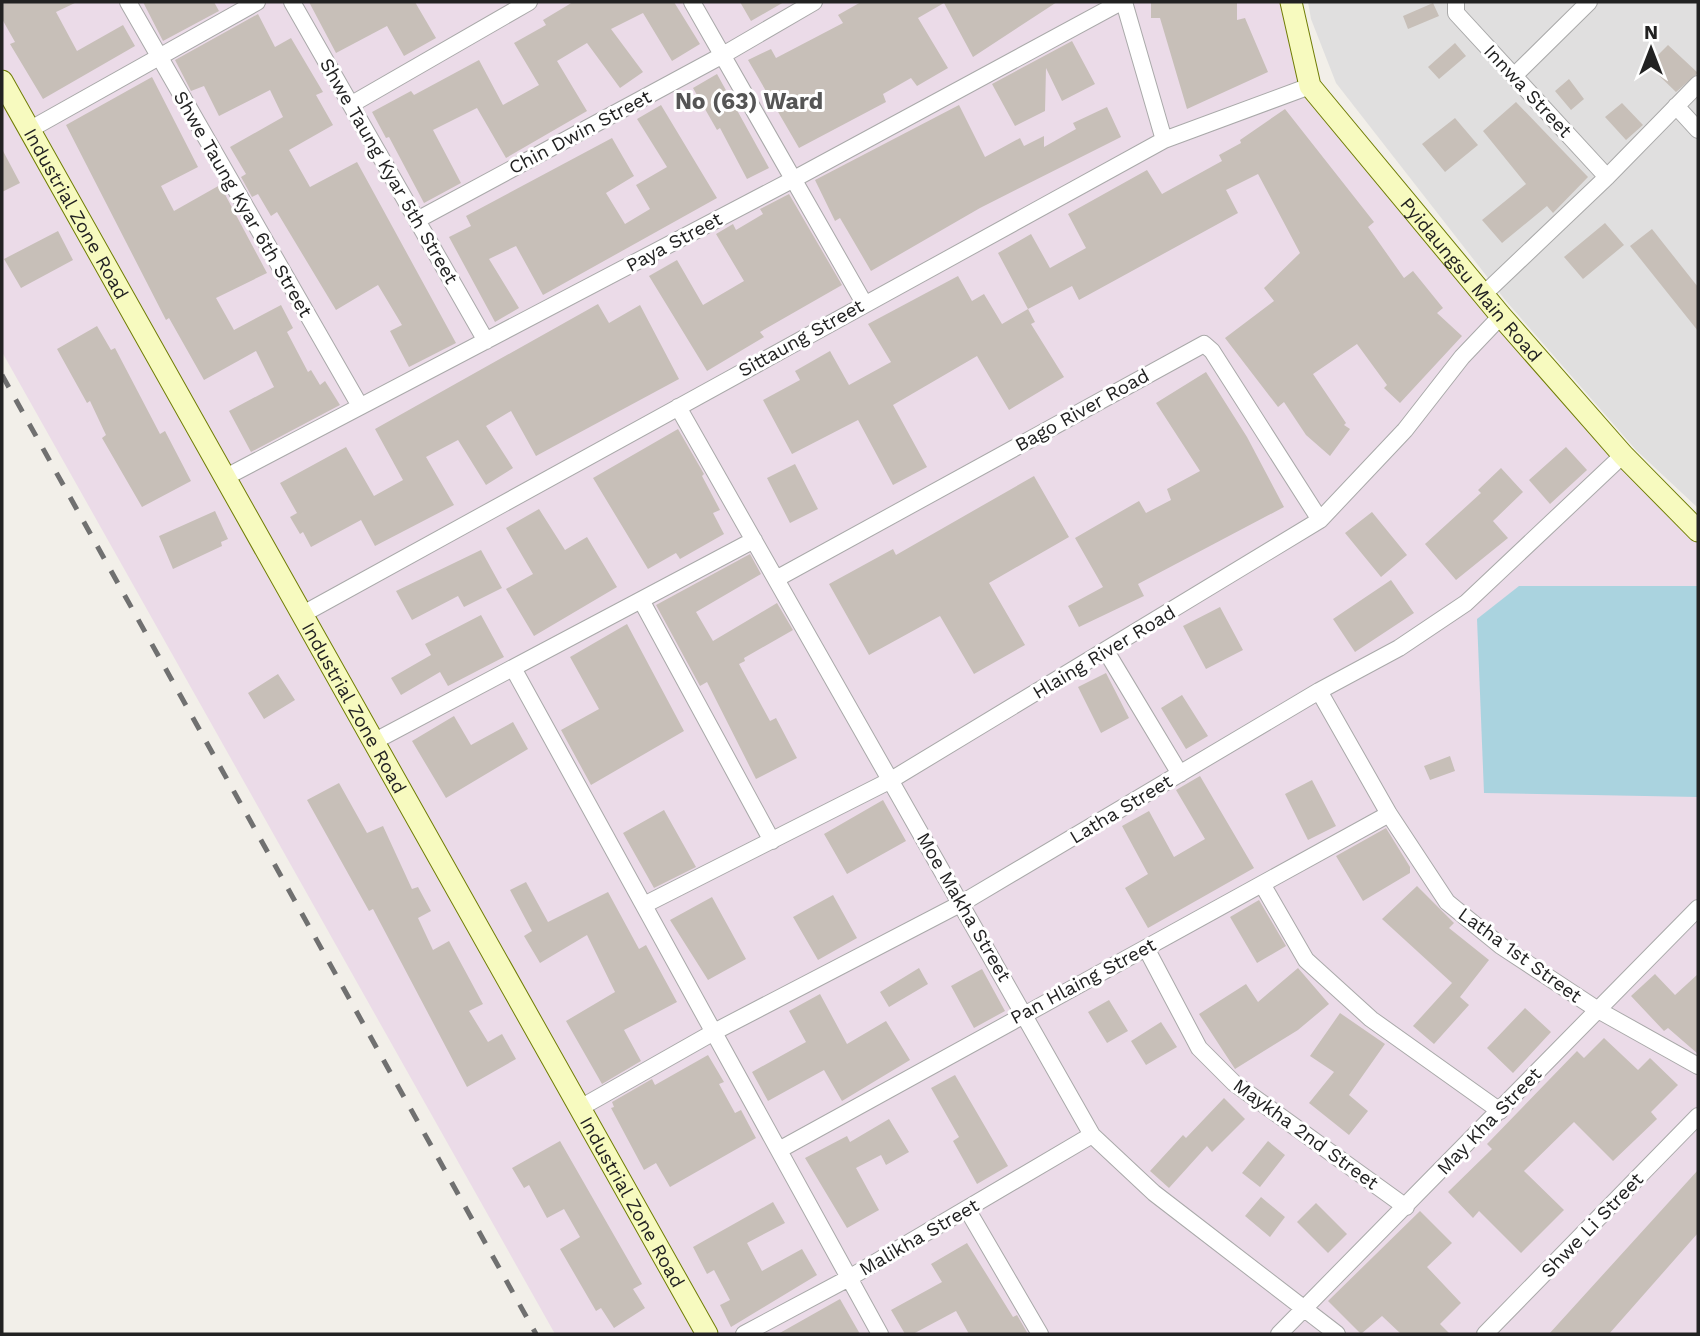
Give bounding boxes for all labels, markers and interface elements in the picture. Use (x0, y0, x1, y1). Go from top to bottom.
north arrow (1616, 14, 1686, 84)
text: N (1644, 21, 1658, 44)
street label: Innwa Street (1479, 40, 1577, 142)
street label: Shwe Taung Kyar 5th Street (315, 54, 463, 288)
street label: Chin Dwin Street (505, 85, 655, 179)
street label: Shwe Taung Kyar 6th Street (169, 87, 317, 321)
district label: No (63) Ward (675, 88, 823, 115)
street label: Industrial Zone Road (19, 124, 134, 303)
street label: Pyidaungsu Main Road (1396, 193, 1547, 366)
street label: Paya Street (622, 207, 726, 277)
street label: Sittaung Street (734, 294, 868, 382)
street label: Bago River Road (1011, 364, 1153, 456)
street label: Hlaing River Road (1028, 600, 1180, 704)
street label: Industrial Zone Road (297, 618, 412, 797)
street label: Latha Street (1066, 769, 1176, 849)
street label: Moe Makha Street (912, 828, 1016, 986)
street label: Latha 1st Street (1454, 903, 1586, 1008)
street label: Pan Hlaing Street (1006, 933, 1160, 1029)
street label: May Kha Street (1432, 1063, 1546, 1179)
street label: Maykha 2nd Street (1229, 1074, 1383, 1194)
street label: Industrial Zone Road (575, 1112, 690, 1291)
street label: Shwe Li Street (1536, 1168, 1648, 1282)
street label: Malikha Street (855, 1193, 983, 1281)

